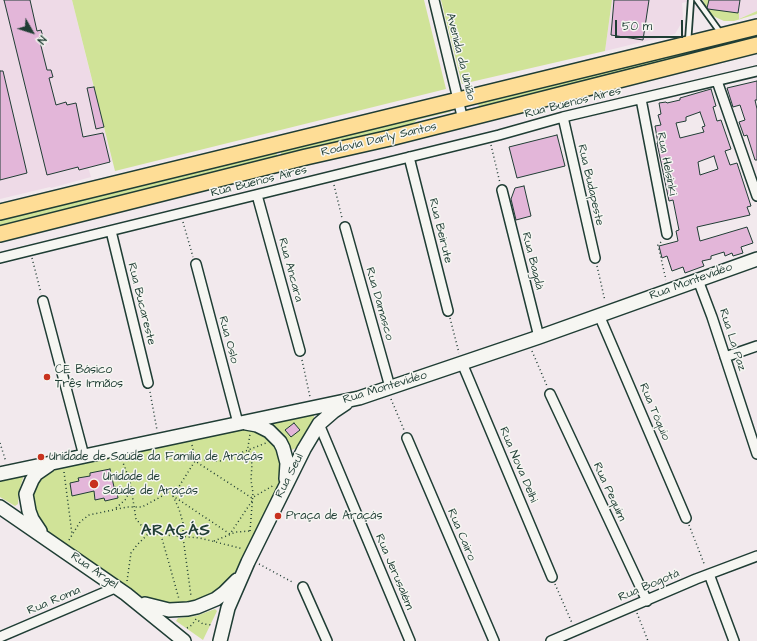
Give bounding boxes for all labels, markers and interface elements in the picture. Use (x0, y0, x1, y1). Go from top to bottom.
north arrow (12, 12, 52, 52)
street label: Avenida da União (442, 12, 478, 102)
scale bar (617, 12, 685, 38)
text: 50 m (622, 18, 652, 35)
text: N (34, 32, 50, 47)
street label: Rua Buenos Aires (523, 84, 623, 122)
street label: Rodovia Darly Santos (320, 120, 438, 160)
street label: Rua Helsinki (653, 131, 679, 197)
street label: Rua Budapeste (574, 143, 606, 227)
street label: Rua Buenos Aires (209, 163, 309, 201)
street label: Rua Beirute (425, 197, 455, 265)
street label: Rua Bagdá (518, 231, 546, 291)
street label: Rua Ancara (275, 236, 305, 304)
street label: Rua Montevidéo (648, 260, 734, 304)
street label: Rua Bucareste (124, 261, 158, 347)
street label: Rua Damasco (362, 266, 396, 342)
street label: Rua La Paz (715, 307, 749, 373)
street label: Rua Oslo (215, 315, 241, 365)
place label: CE Básico Três Irmãos (55, 363, 123, 391)
street label: Rua Montevidéo (341, 368, 429, 408)
marker: CE Básico Três Irmãos (42, 372, 52, 382)
street label: Rua Tóquio (636, 381, 672, 443)
street label: Rua Nova Delhi (496, 425, 540, 505)
place label: Unidade de Saúde da Família de Araçás (49, 450, 263, 464)
street label: Rua Seul (273, 451, 307, 501)
marker: Unidade de Saúde da Família de Araçás (36, 452, 46, 462)
street label: Rua Pequim (589, 460, 629, 524)
place label: Unidade de Saúde de Araçás (103, 470, 198, 498)
marker: Unidade de Saúde de Araçás (88, 478, 100, 490)
street label: Rua Cairo (444, 507, 478, 563)
place label: Praça de Araçás (286, 509, 382, 523)
marker: Praça de Araçás (273, 511, 283, 521)
district label: ARAÇÁS (141, 522, 211, 542)
street label: Rua Jerusalém (372, 532, 416, 612)
street label: Rua Argel (68, 549, 120, 593)
street label: Rua Bogotá (616, 567, 682, 605)
street label: Rua Roma (25, 583, 83, 619)

